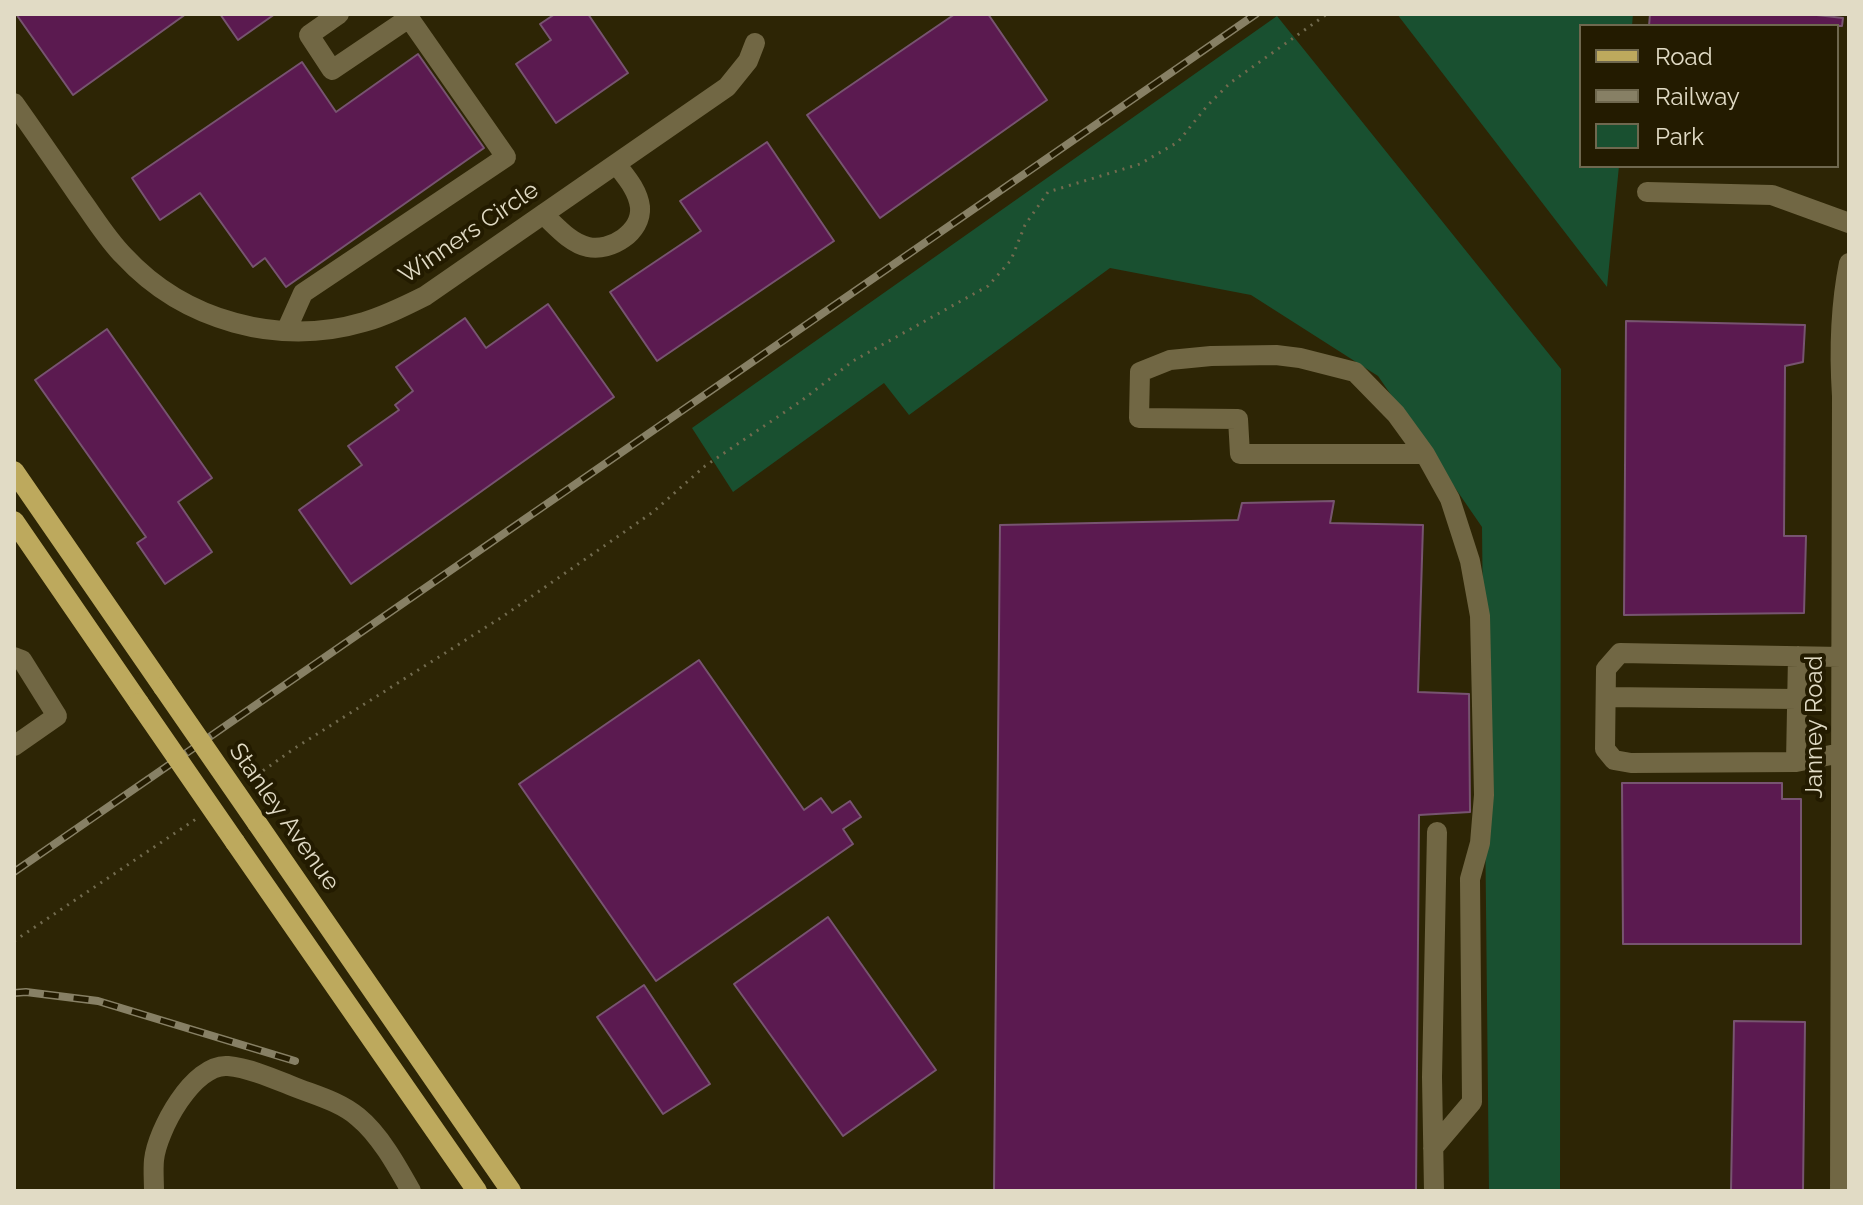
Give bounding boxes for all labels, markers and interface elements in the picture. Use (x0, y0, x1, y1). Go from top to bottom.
legend (1579, 24, 1839, 168)
text: Road (1655, 42, 1713, 71)
text: Railway (1655, 82, 1740, 111)
text: Park (1655, 122, 1704, 151)
street label: Winners Circle (394, 176, 544, 290)
street label: Janney Road (1801, 656, 1829, 798)
street label: Stanley Avenue (223, 738, 345, 896)

